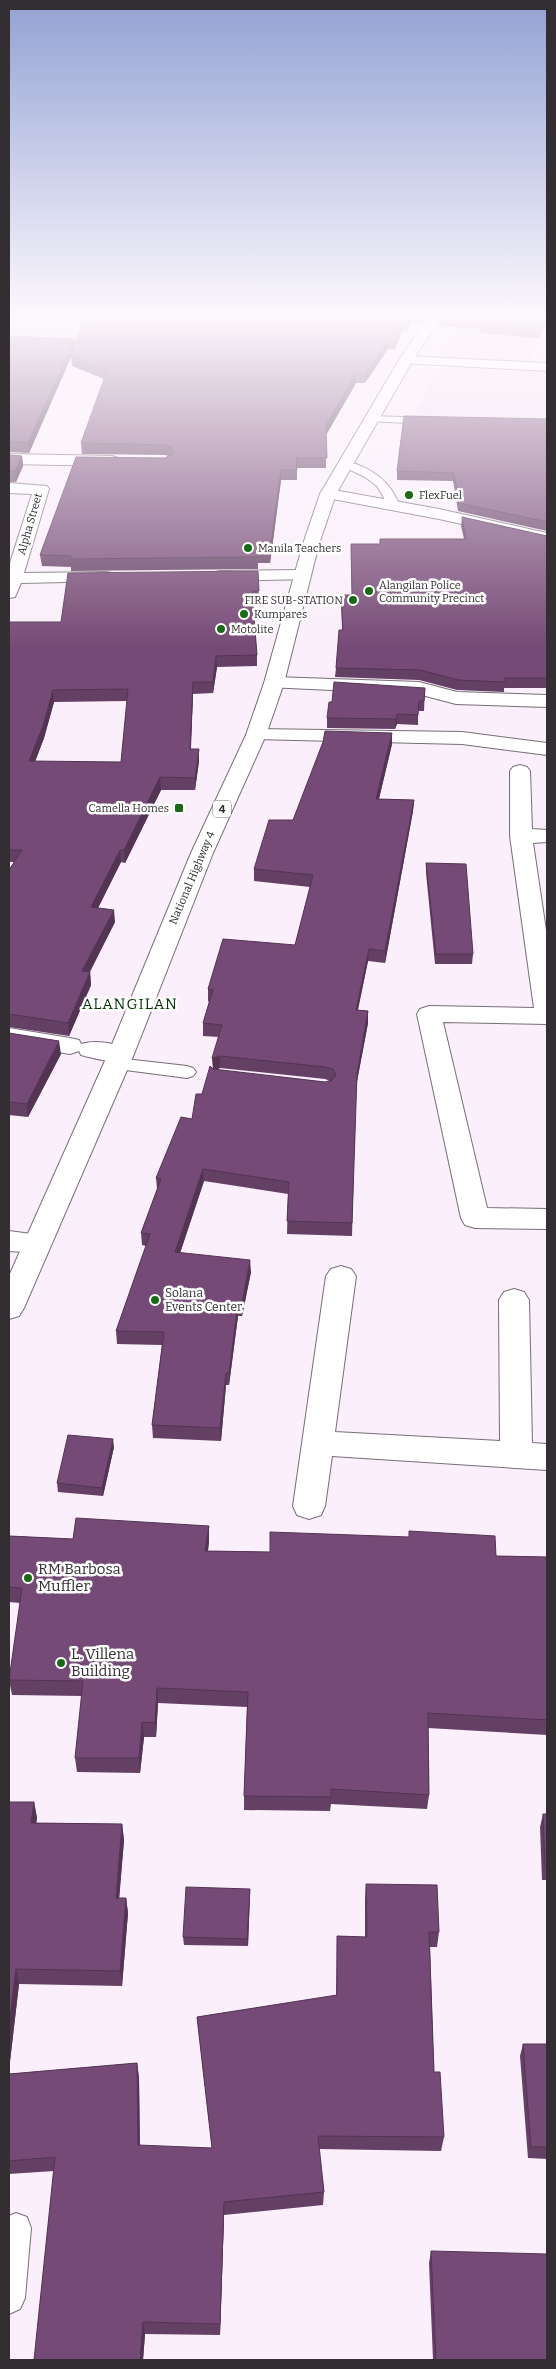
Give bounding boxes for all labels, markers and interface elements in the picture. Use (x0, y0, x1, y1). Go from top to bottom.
marker: FlexFuel (403, 489, 415, 501)
place label: FlexFuel (419, 489, 462, 502)
street label: Alpha Street (15, 492, 45, 556)
marker: Manila Teachers (242, 542, 254, 554)
place label: Manila Teachers (258, 542, 341, 555)
place label: Alangilan Police Community Precinct (379, 579, 484, 605)
marker: Alangilan Police Community Precinct (363, 585, 375, 597)
place label: FIRE SUB-STATION (244, 594, 343, 607)
marker: FIRE SUB-STATION (347, 594, 359, 606)
marker: Kumpares (238, 608, 250, 620)
place label: Kumpares (254, 608, 307, 621)
marker: Motolite (215, 623, 227, 635)
place label: Motolite (231, 623, 273, 636)
road number: 4 (213, 801, 231, 818)
place label: Camella Homes (89, 802, 169, 815)
marker: Camella Homes (173, 802, 185, 814)
street label: National Highway 4 (167, 829, 218, 926)
district label: ALANGILAN (82, 995, 178, 1013)
place label: Solana Events Center (165, 1286, 243, 1314)
marker: Solana Events Center (149, 1294, 161, 1306)
place label: RM Barbosa Muffler (38, 1560, 121, 1595)
marker: RM Barbosa Muffler (22, 1572, 34, 1584)
place label: L. Villena Building (71, 1645, 134, 1680)
marker: L. Villena Building (55, 1657, 67, 1669)

